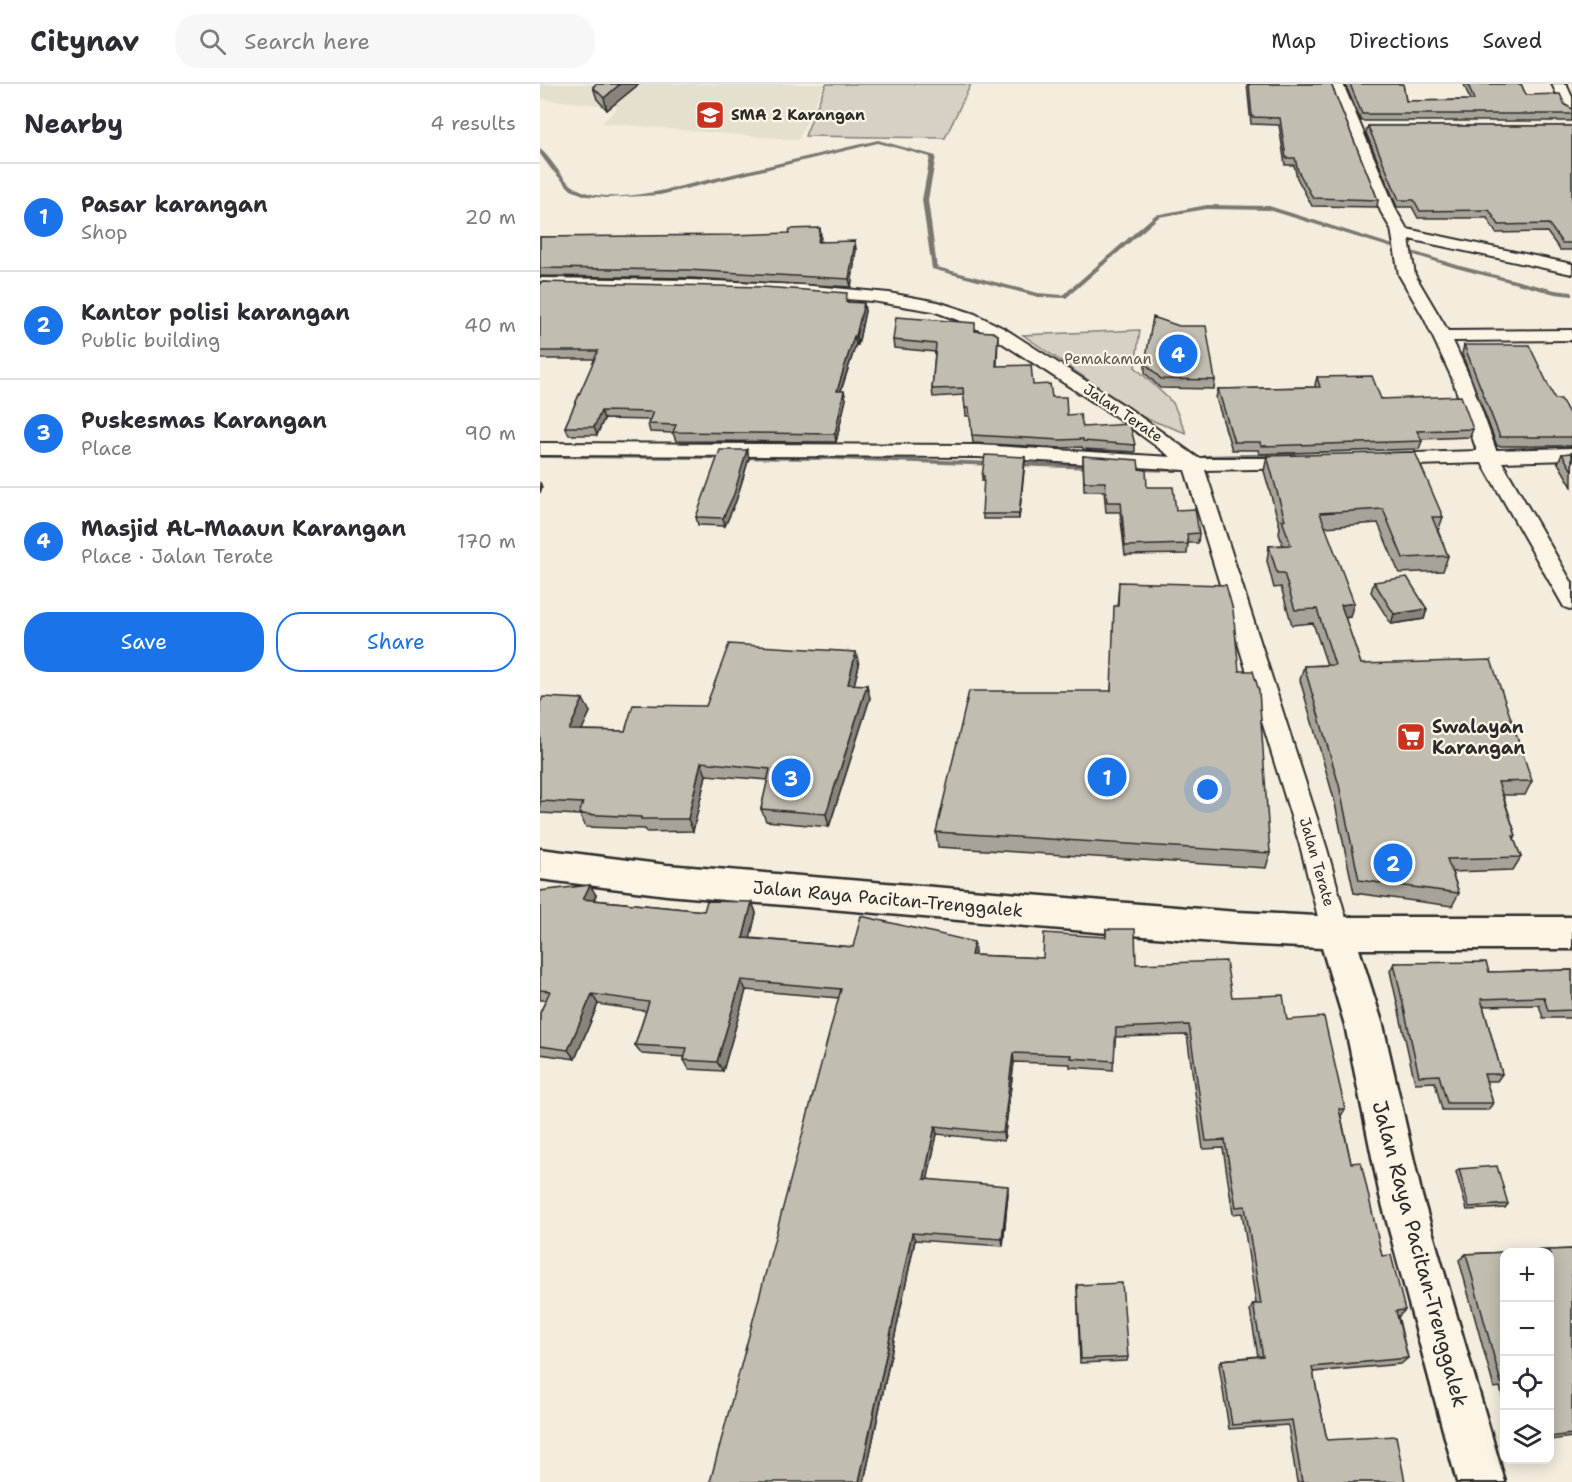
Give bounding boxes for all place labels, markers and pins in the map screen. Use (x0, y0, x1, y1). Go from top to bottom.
school or university icon: SMA 2 Karangan (694, 99, 726, 131)
place label: SMA 2 Karangan (731, 105, 865, 125)
pin: 4 (1158, 332, 1198, 376)
place label: Swalayan Karangan (1432, 715, 1525, 760)
supermarket icon: Swalayan Karangan (1395, 721, 1427, 753)
pin: 1 (1088, 754, 1126, 800)
pin: 3 (772, 756, 810, 800)
pin: 2 (1374, 840, 1412, 886)

